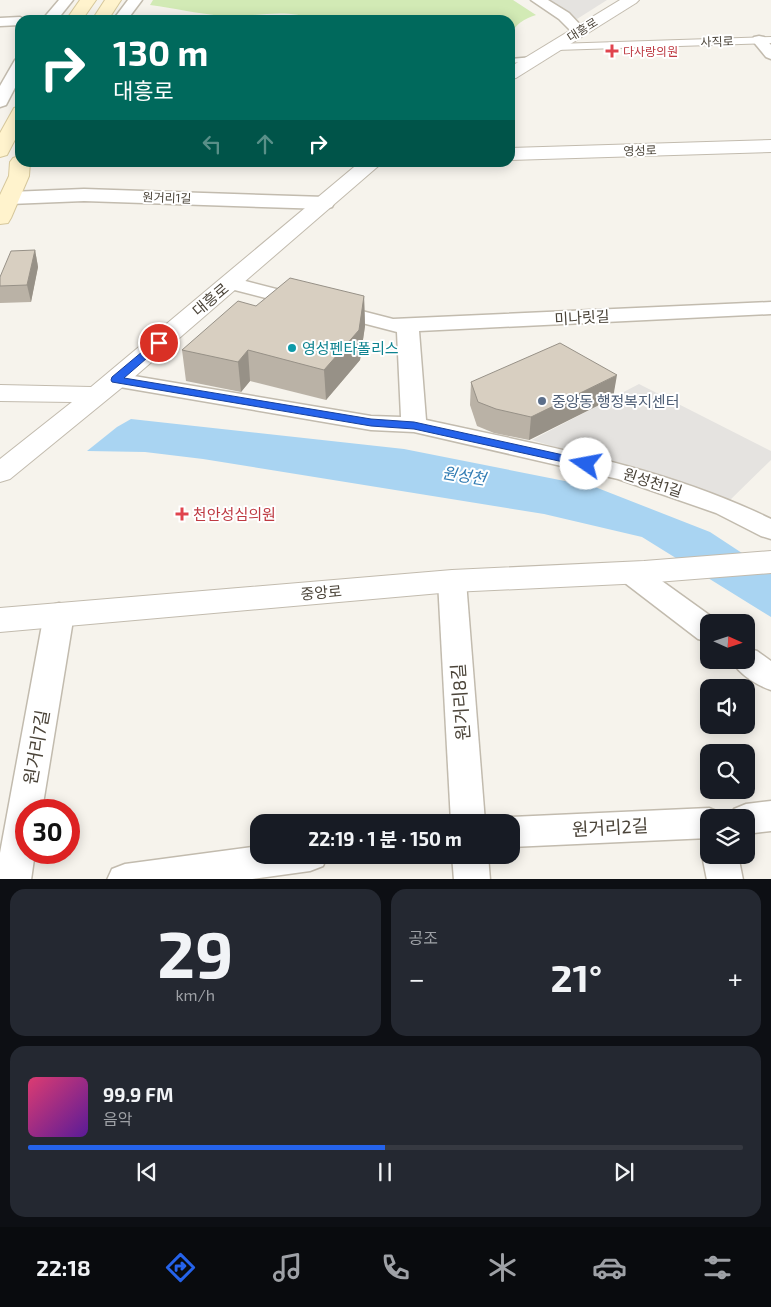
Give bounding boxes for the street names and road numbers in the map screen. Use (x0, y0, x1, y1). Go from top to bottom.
street label: 대흥로 (564, 14, 600, 44)
street label: 사직로 (700, 33, 734, 49)
street label: 영성로 (623, 142, 657, 158)
street label: 원거리1길 (142, 189, 192, 205)
street label: 대흥로 (188, 279, 232, 319)
street label: 미나릿길 (554, 307, 610, 327)
street label: 원성천1길 (621, 464, 685, 500)
street label: 중앙로 (300, 581, 342, 603)
street label: 원거리8길 (446, 663, 474, 741)
street label: 원거리7길 (19, 708, 53, 786)
street label: 원거리2길 (571, 814, 649, 840)

